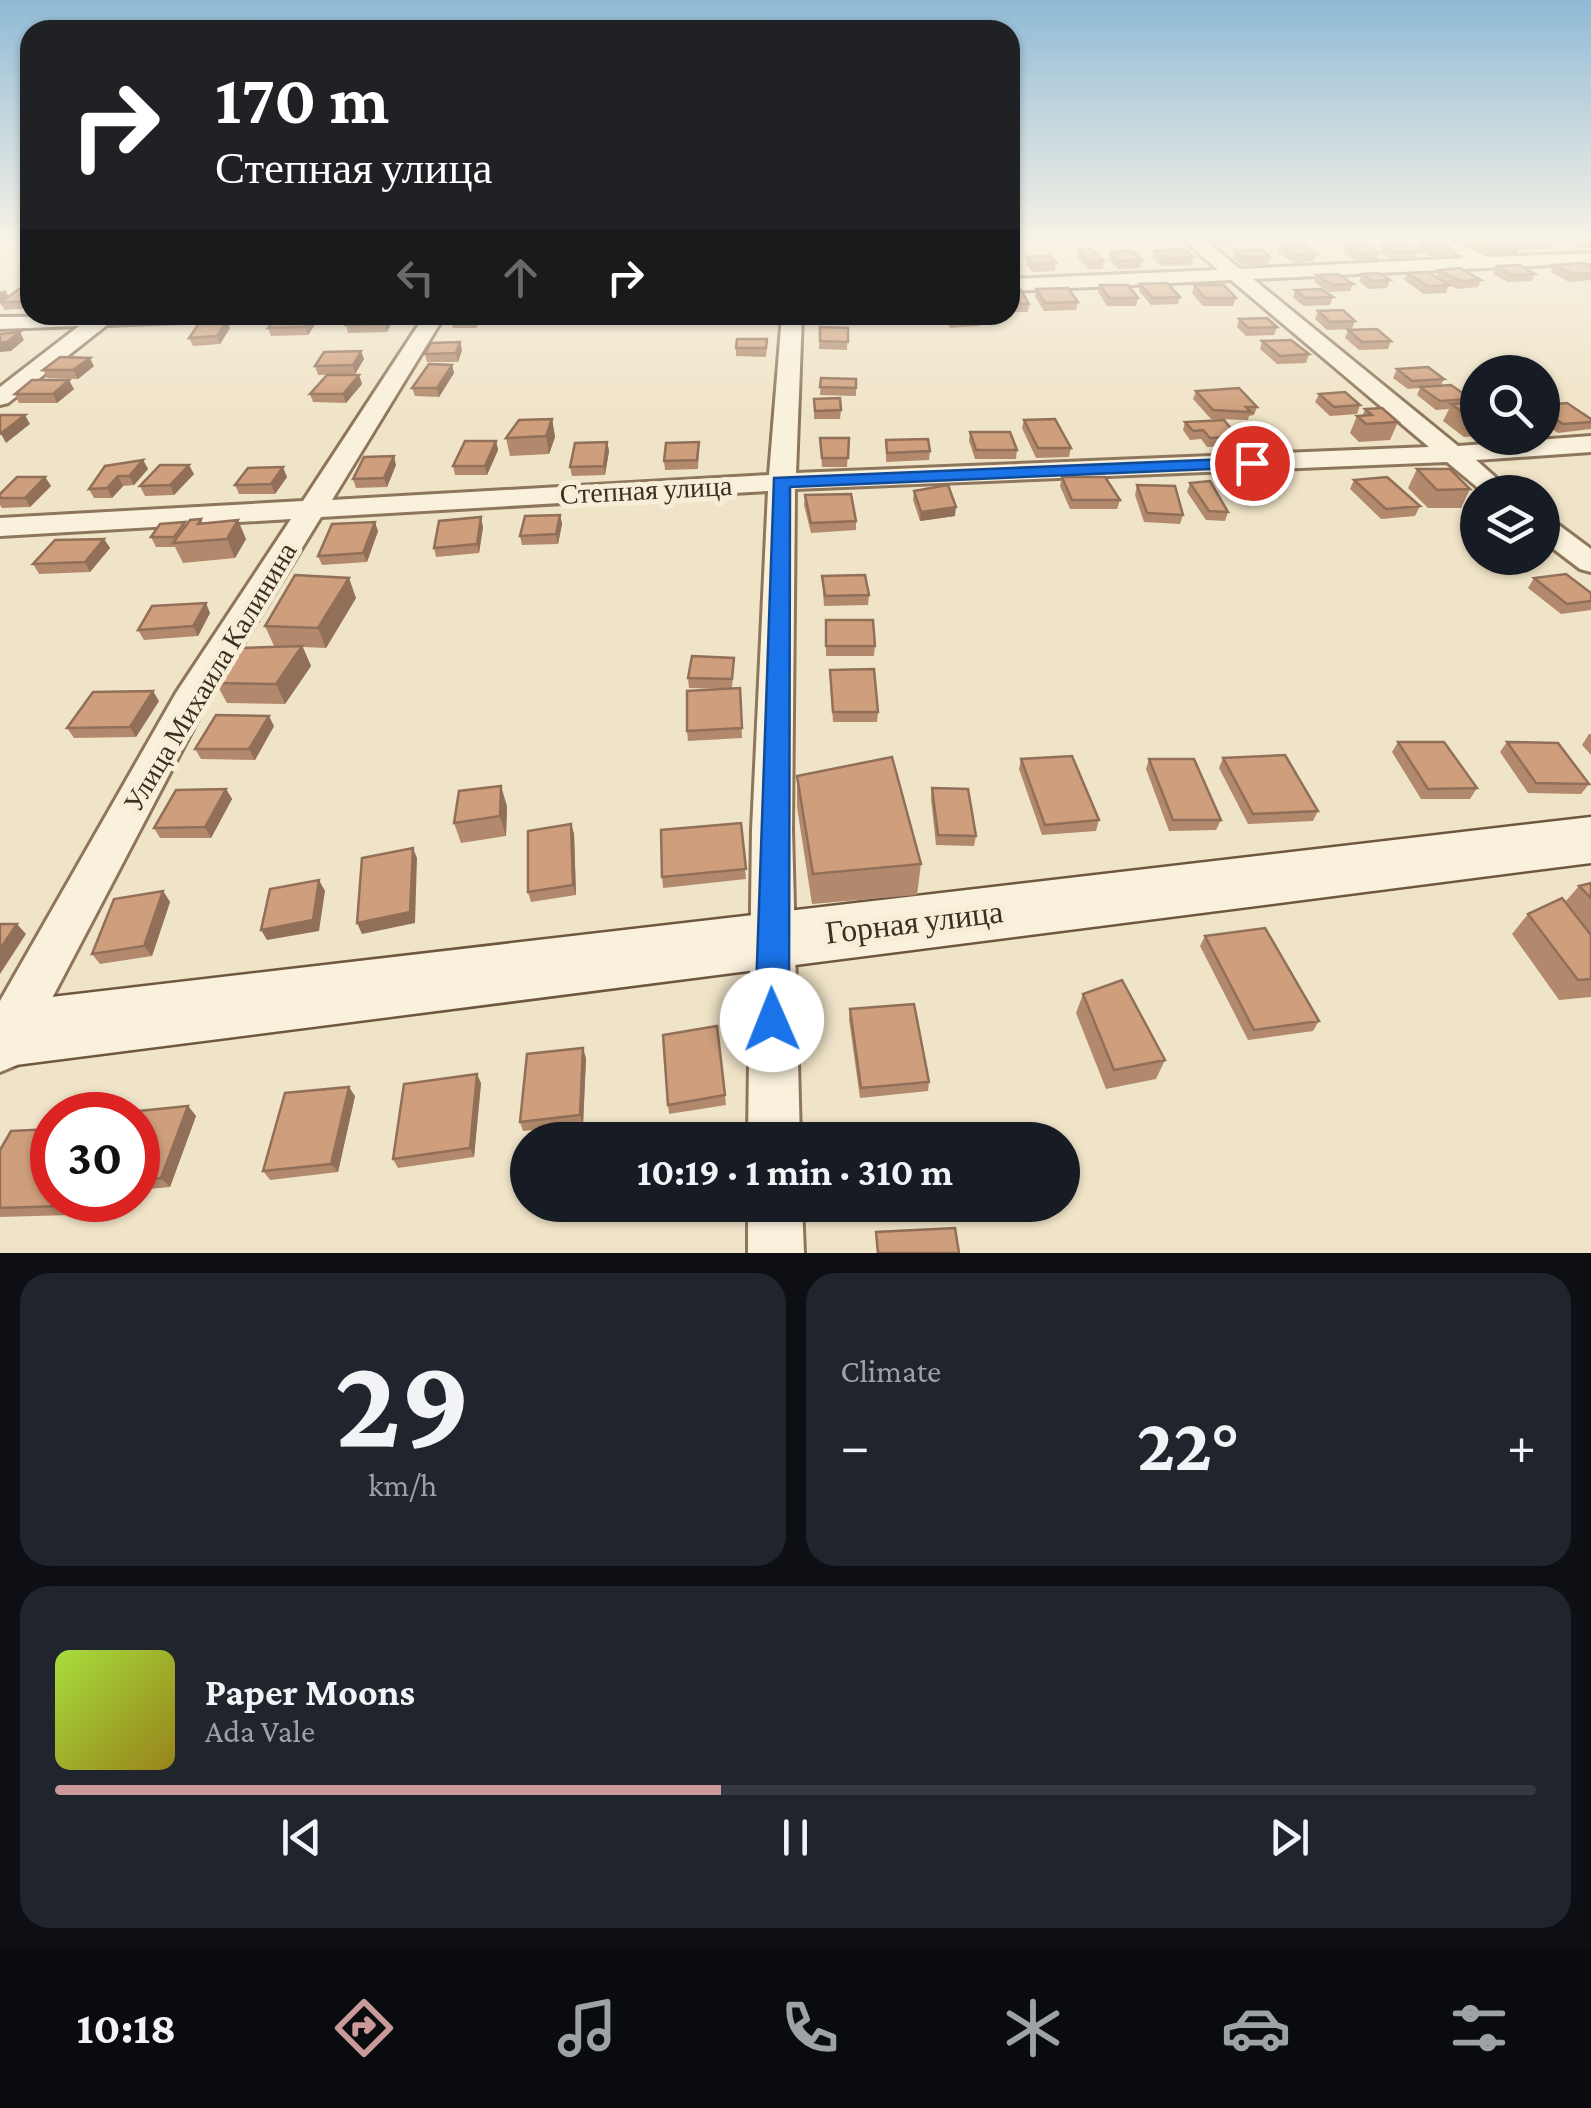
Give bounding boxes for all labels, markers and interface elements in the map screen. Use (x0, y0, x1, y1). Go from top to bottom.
icon: right (50, 60, 180, 190)
text: 170 m (215, 60, 389, 138)
text: Степная улица (215, 143, 492, 193)
icon: left (388, 250, 443, 305)
icon: ahead (493, 250, 548, 305)
icon: right (598, 250, 653, 305)
map controls (1460, 355, 1560, 575)
button: search (1460, 355, 1560, 455)
pin (1210, 421, 1295, 506)
icon: arrive (1225, 436, 1280, 491)
street label: Степная улица (559, 470, 734, 510)
button: layers (1460, 475, 1560, 575)
street label: Улица Михаила Калинина (117, 536, 303, 817)
street label: Горная улица (823, 893, 1005, 951)
position arrow (720, 968, 824, 1072)
speed limit sign: 30 (30, 1092, 160, 1222)
text: 10:19 · 1 min · 310 m (637, 1151, 953, 1193)
text: 29 (334, 1329, 471, 1474)
text: Climate (841, 1353, 941, 1389)
text: 22° (1137, 1403, 1240, 1486)
text: − (841, 1415, 870, 1476)
text: + (1507, 1415, 1536, 1476)
text: km/h (368, 1467, 437, 1503)
text: Paper Moons (205, 1671, 415, 1713)
text: Ada Vale (205, 1713, 315, 1749)
icon: previous (274, 1810, 329, 1865)
icon: pause (768, 1810, 823, 1865)
icon: next (1262, 1810, 1317, 1865)
icon: directions (329, 1993, 399, 2063)
icon: music (552, 1993, 622, 2063)
icon: phone (775, 1993, 845, 2063)
icon: climate (998, 1993, 1068, 2063)
icon: car (1221, 1993, 1291, 2063)
icon: filters (1444, 1993, 1514, 2063)
text: 10:18 (77, 2003, 176, 2053)

